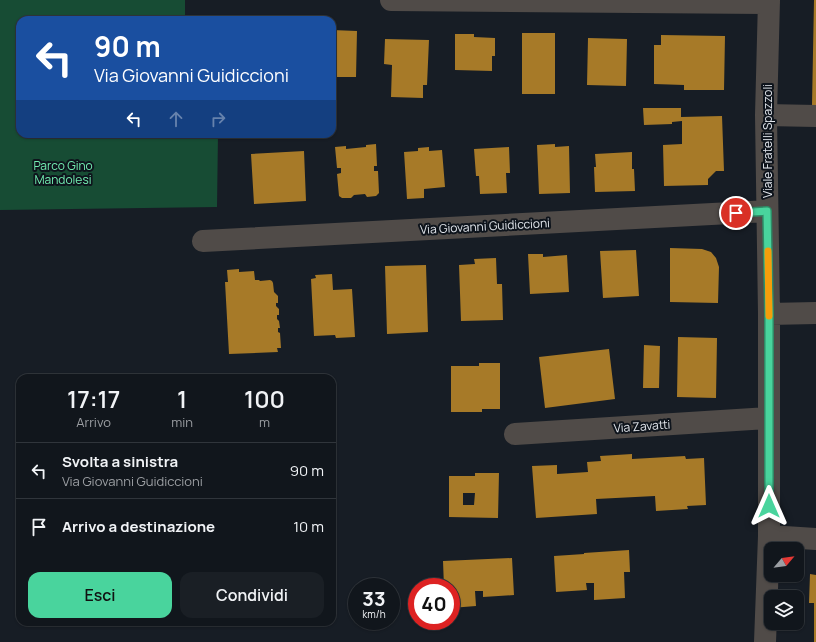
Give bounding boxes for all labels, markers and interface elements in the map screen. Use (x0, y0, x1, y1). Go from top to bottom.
text: 90 m (94, 27, 161, 65)
icon: left (28, 32, 80, 84)
text: Via Giovanni Guidiccioni (94, 63, 289, 87)
street label: Viale Fratelli Spazzoli (759, 84, 776, 198)
icon: left (123, 108, 145, 130)
icon: ahead (165, 108, 187, 130)
icon: right (207, 108, 229, 130)
park label: Parco Gino Mandolesi (33, 157, 93, 188)
pin (719, 196, 753, 230)
icon: arrive (725, 202, 747, 224)
street label: Via Giovanni Guidiccioni (420, 214, 550, 238)
text: 17:17 (67, 382, 120, 415)
text: 1 (177, 382, 187, 415)
text: 100 (244, 382, 285, 415)
text: Arrivo (76, 413, 111, 431)
text: min (171, 413, 193, 431)
text: m (259, 413, 270, 431)
street label: Via Zavatti (613, 416, 671, 436)
text: Svolta a sinistra (62, 451, 178, 472)
icon: left (28, 460, 50, 482)
text: 90 m (290, 460, 324, 481)
text: Via Giovanni Guidiccioni (62, 472, 203, 490)
position arrow (748, 485, 790, 527)
icon: arrive (28, 516, 50, 538)
text: Arrivo a destinazione (62, 516, 215, 537)
text: 10 m (293, 516, 324, 537)
north arrow (764, 542, 804, 582)
map controls (764, 542, 804, 630)
button: Esci (28, 572, 172, 618)
button: Condividi (180, 572, 324, 618)
speed limit sign: 40 (408, 578, 460, 630)
text: 33 (362, 585, 386, 612)
button: layers (764, 590, 804, 630)
text: km/h (362, 607, 386, 621)

